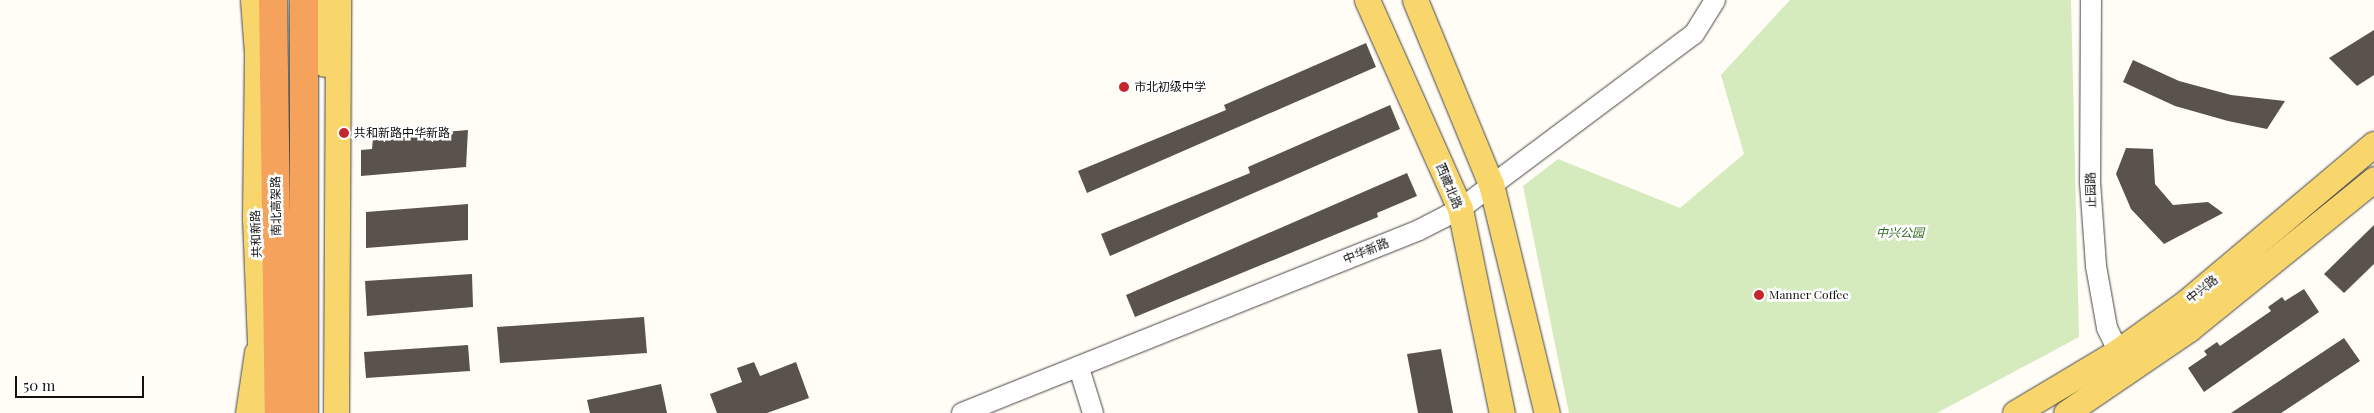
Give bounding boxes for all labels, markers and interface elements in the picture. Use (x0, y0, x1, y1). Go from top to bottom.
place label: 市北初级中学 (1134, 80, 1206, 94)
marker: 市北初级中学 (1118, 81, 1130, 93)
place label: 共和新路中华新路 (354, 126, 450, 140)
marker: 共和新路中华新路 (338, 127, 350, 139)
street label: 西藏北路 (1433, 161, 1465, 211)
street label: 止园路 (2083, 172, 2099, 208)
street label: 南北高架路 (268, 176, 284, 236)
street label: 共和新路 (248, 210, 264, 258)
park label: 中兴公园 (1876, 226, 1924, 240)
street label: 中华新路 (1341, 235, 1391, 267)
street label: 中兴路 (2183, 272, 2221, 306)
place label: Manner Coffee (1769, 288, 1849, 302)
marker: Manner Coffee (1753, 289, 1765, 301)
scale bar (18, 366, 146, 398)
text: 50 m (23, 375, 55, 395)

